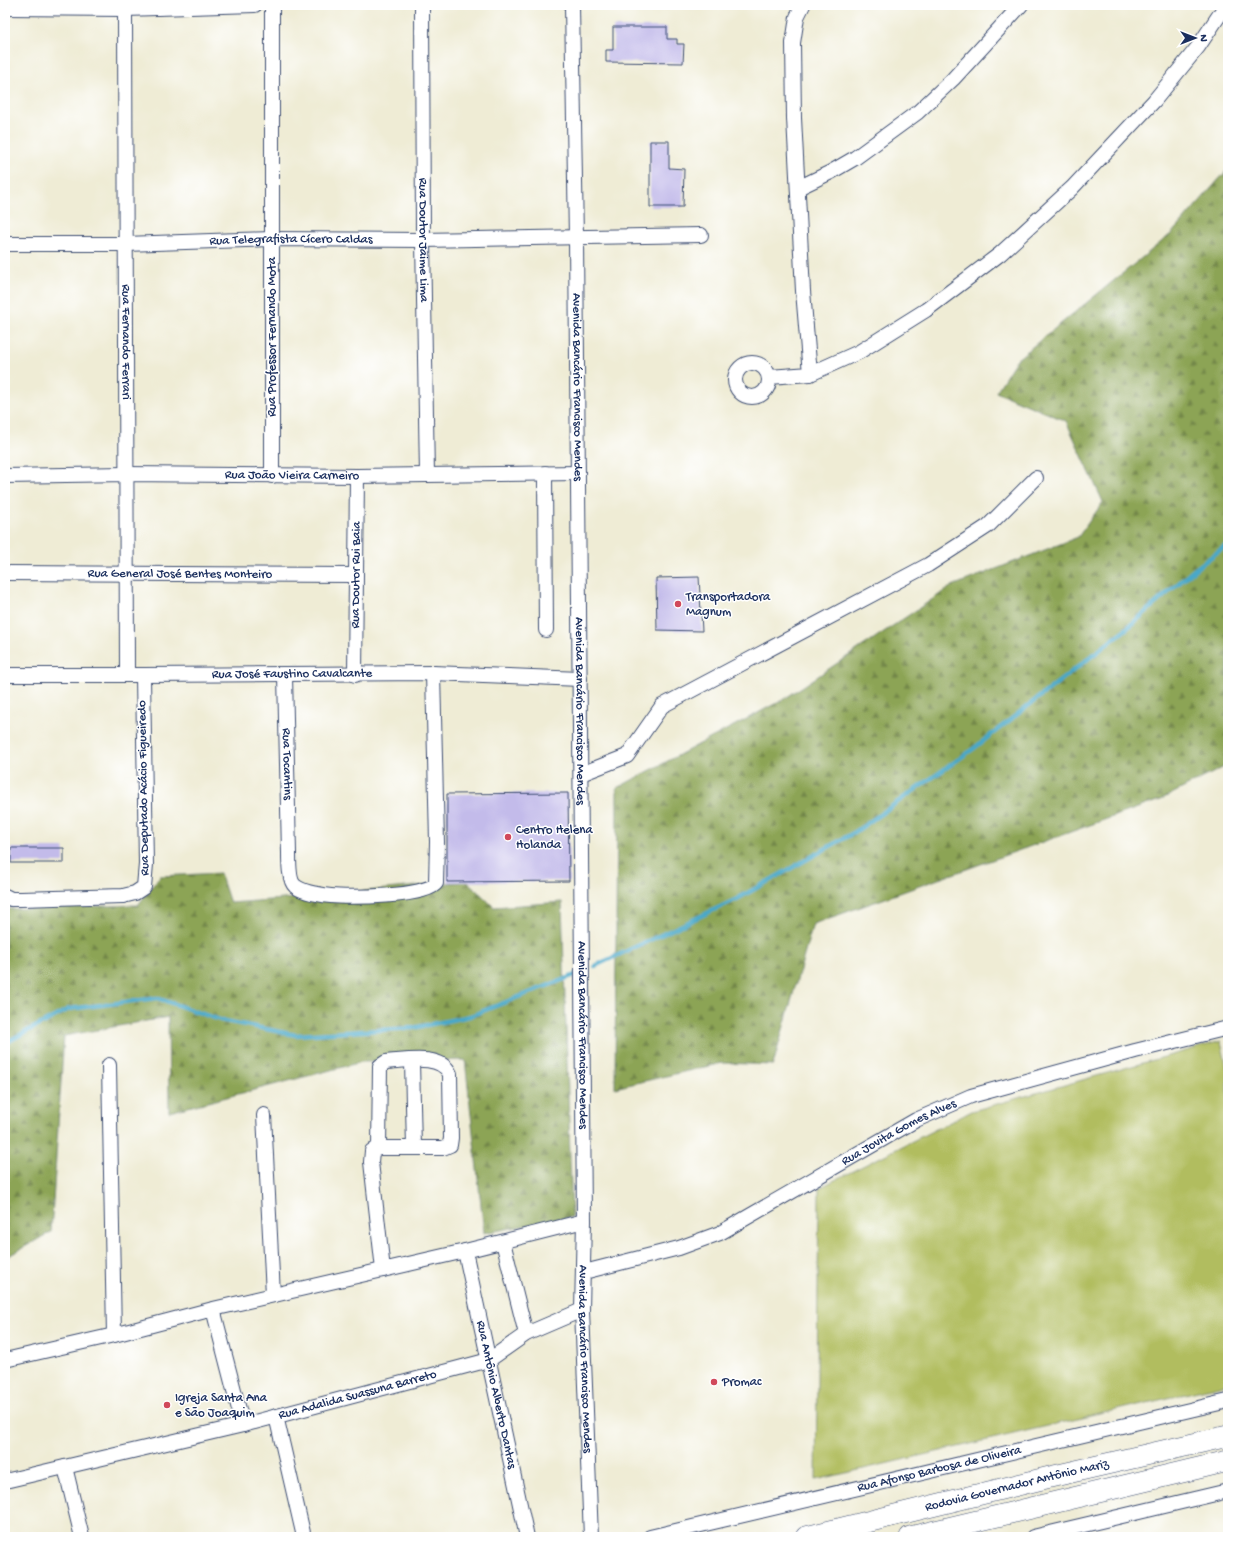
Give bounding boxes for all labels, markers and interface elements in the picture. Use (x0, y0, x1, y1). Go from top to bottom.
north arrow (1175, 18, 1215, 58)
text: N (1197, 34, 1209, 42)
street label: Rua Doutor Jaime Lima (415, 178, 432, 303)
street label: Rua Telegrafista Cícero Caldas (209, 231, 374, 249)
street label: Rua Professor Fernando Mota (265, 256, 280, 417)
street label: Rua Fernando Ferrari (118, 284, 134, 400)
street label: Avenida Bancário Francisco Mendes (569, 293, 585, 482)
street label: Rua João Vieira Carneiro (225, 467, 360, 484)
street label: Rua Doutor Rui Baia (348, 521, 364, 629)
street label: Rua General José Bentes Monteiro (88, 566, 273, 582)
place label: Transportadora Magnum (685, 590, 771, 620)
marker: Transportadora Magnum (673, 599, 683, 609)
street label: Avenida Bancário Francisco Mendes (572, 617, 588, 806)
street label: Rua José Faustino Cavalcante (212, 666, 373, 682)
street label: Rua Deputado Acácio Figueiredo (135, 700, 153, 876)
street label: Rua Tocantins (279, 728, 295, 801)
place label: Centro Helena Holanda (516, 823, 594, 853)
marker: Centro Helena Holanda (503, 832, 513, 842)
street label: Avenida Bancário Francisco Mendes (574, 941, 591, 1130)
street label: Rua Jovita Gomes Alves (839, 1095, 959, 1169)
street label: Avenida Bancário Francisco Mendes (574, 1265, 595, 1454)
street label: Rua Antônio Alberto Dantas (473, 1319, 520, 1471)
street label: Rua Adalida Suassuna Barreto (277, 1367, 438, 1423)
place label: Promac (721, 1375, 762, 1390)
marker: Promac (709, 1377, 719, 1387)
place label: Igreja Santa Ana e São Joaquim (175, 1391, 268, 1421)
marker: Igreja Santa Ana e São Joaquim (162, 1400, 172, 1410)
street label: Rua Afonso Barbosa de Oliveira (856, 1442, 1023, 1495)
street label: Rodovia Governador Antônio Mariz (923, 1456, 1111, 1515)

